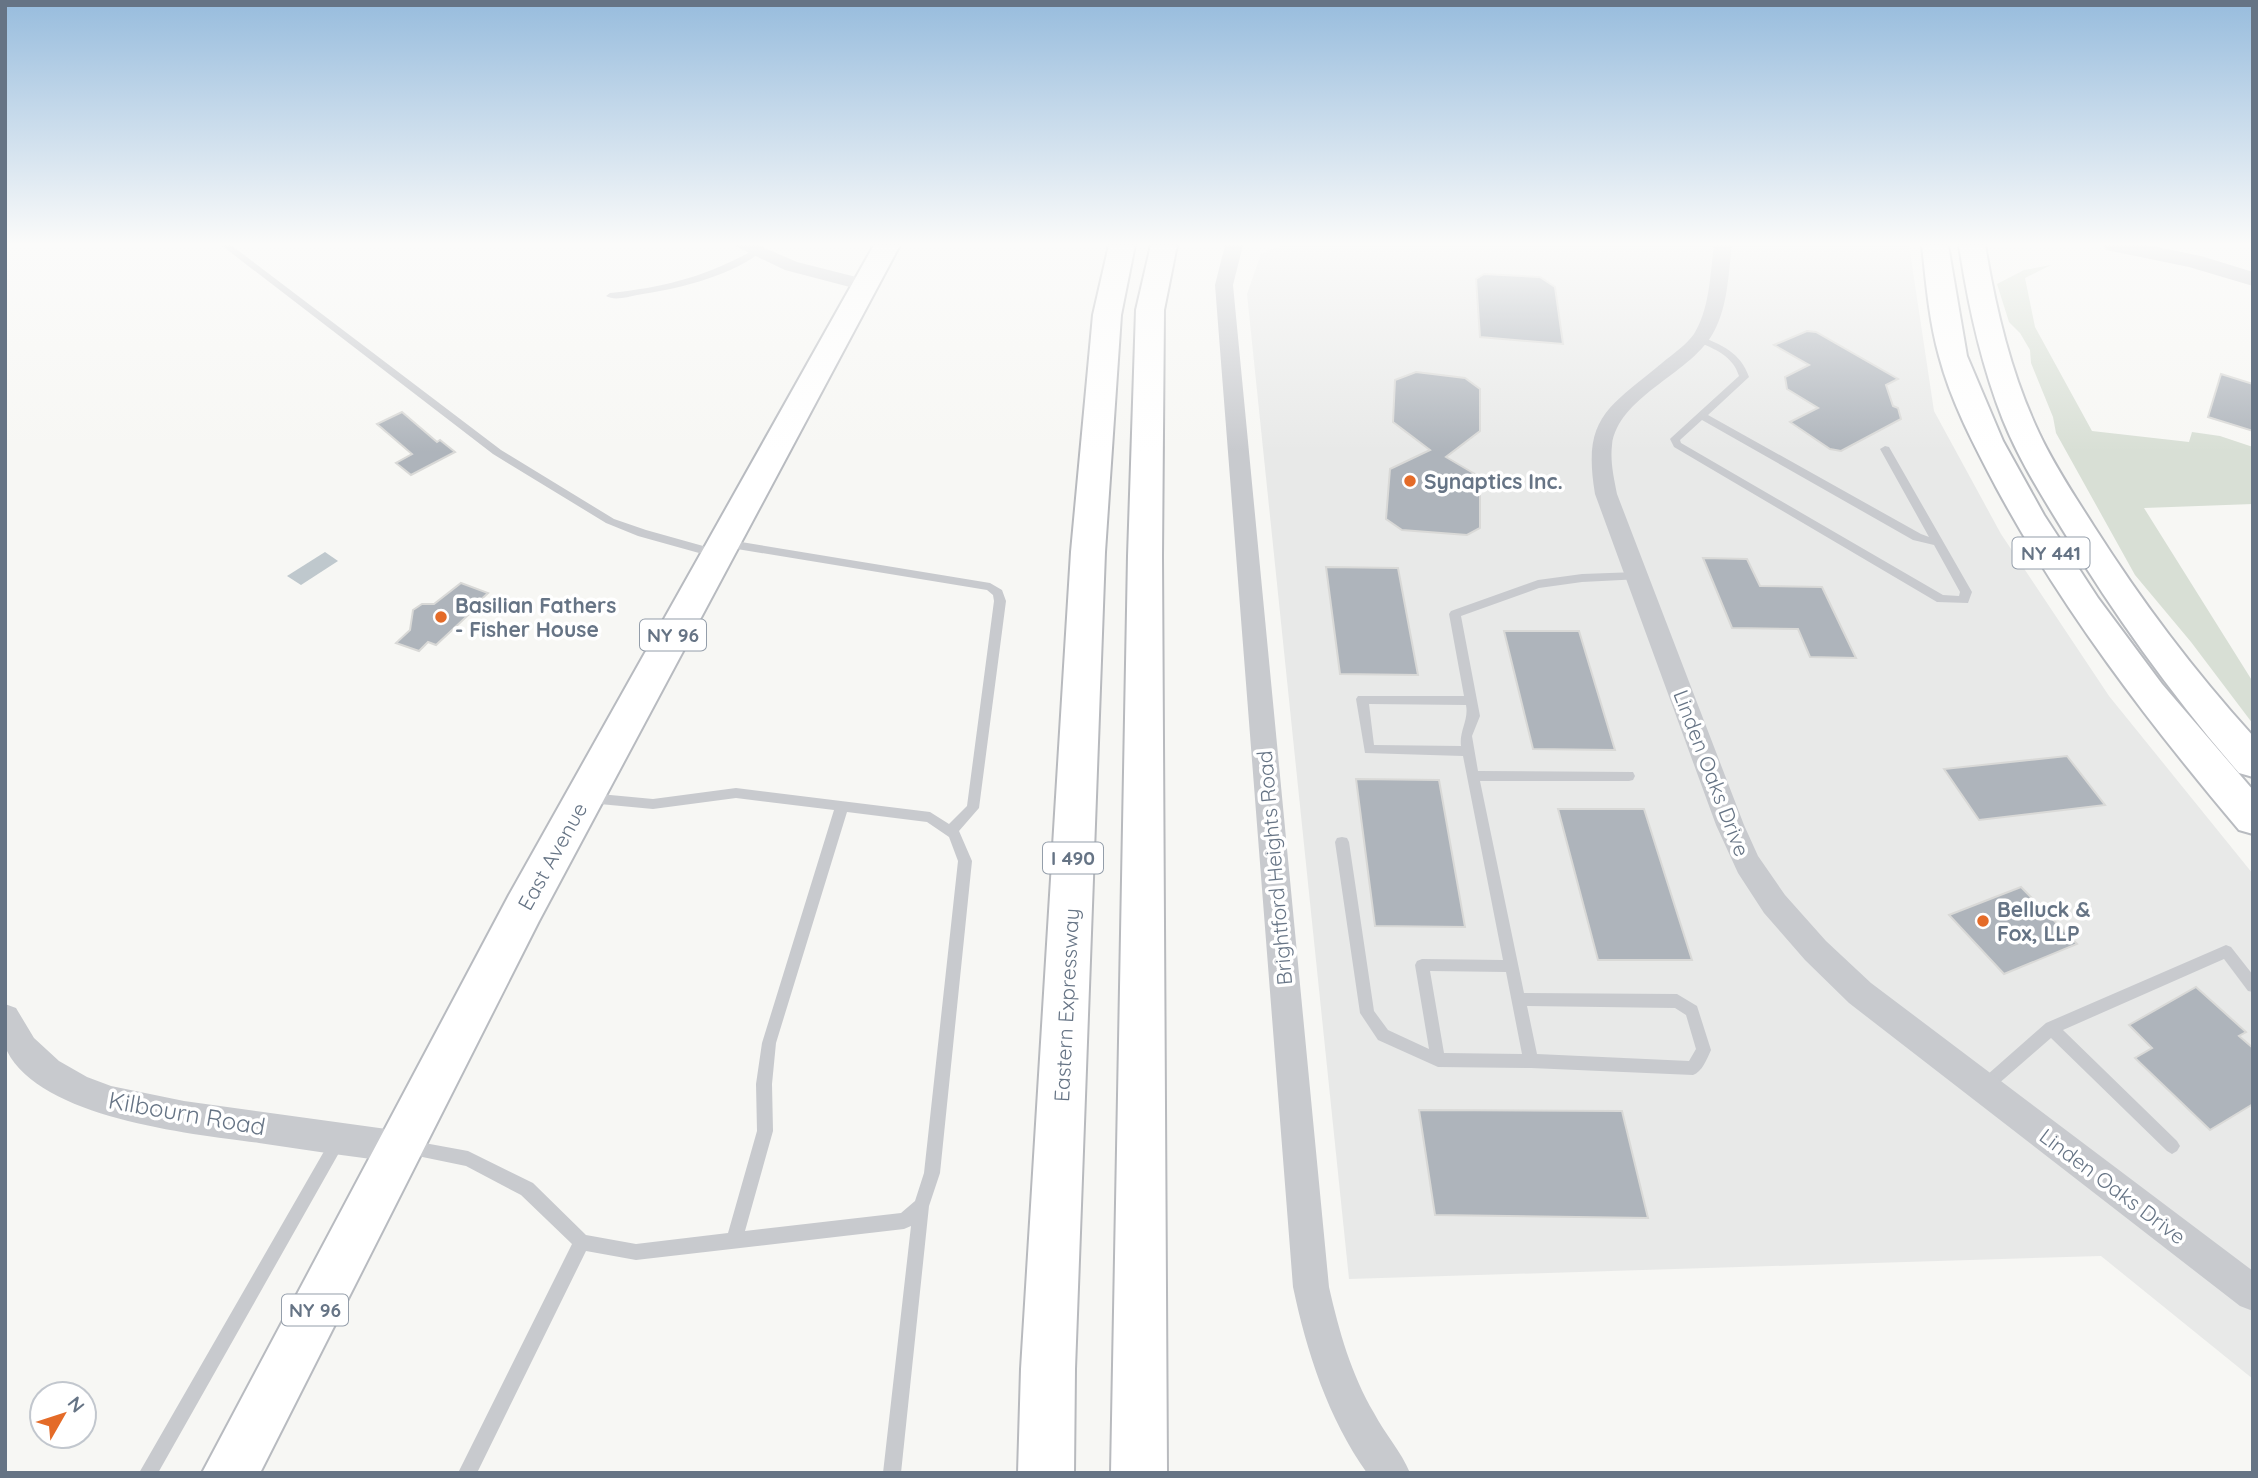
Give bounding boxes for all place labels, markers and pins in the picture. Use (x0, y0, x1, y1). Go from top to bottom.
place label: Synaptics Inc. (1424, 468, 1563, 494)
marker: Synaptics Inc. (1402, 473, 1418, 489)
place label: Basilian Fathers - Fisher House (455, 592, 616, 642)
marker: Basilian Fathers - Fisher House (433, 609, 449, 625)
place label: Belluck & Fox, LLP (1997, 896, 2090, 946)
marker: Belluck & Fox, LLP (1975, 913, 1991, 929)

